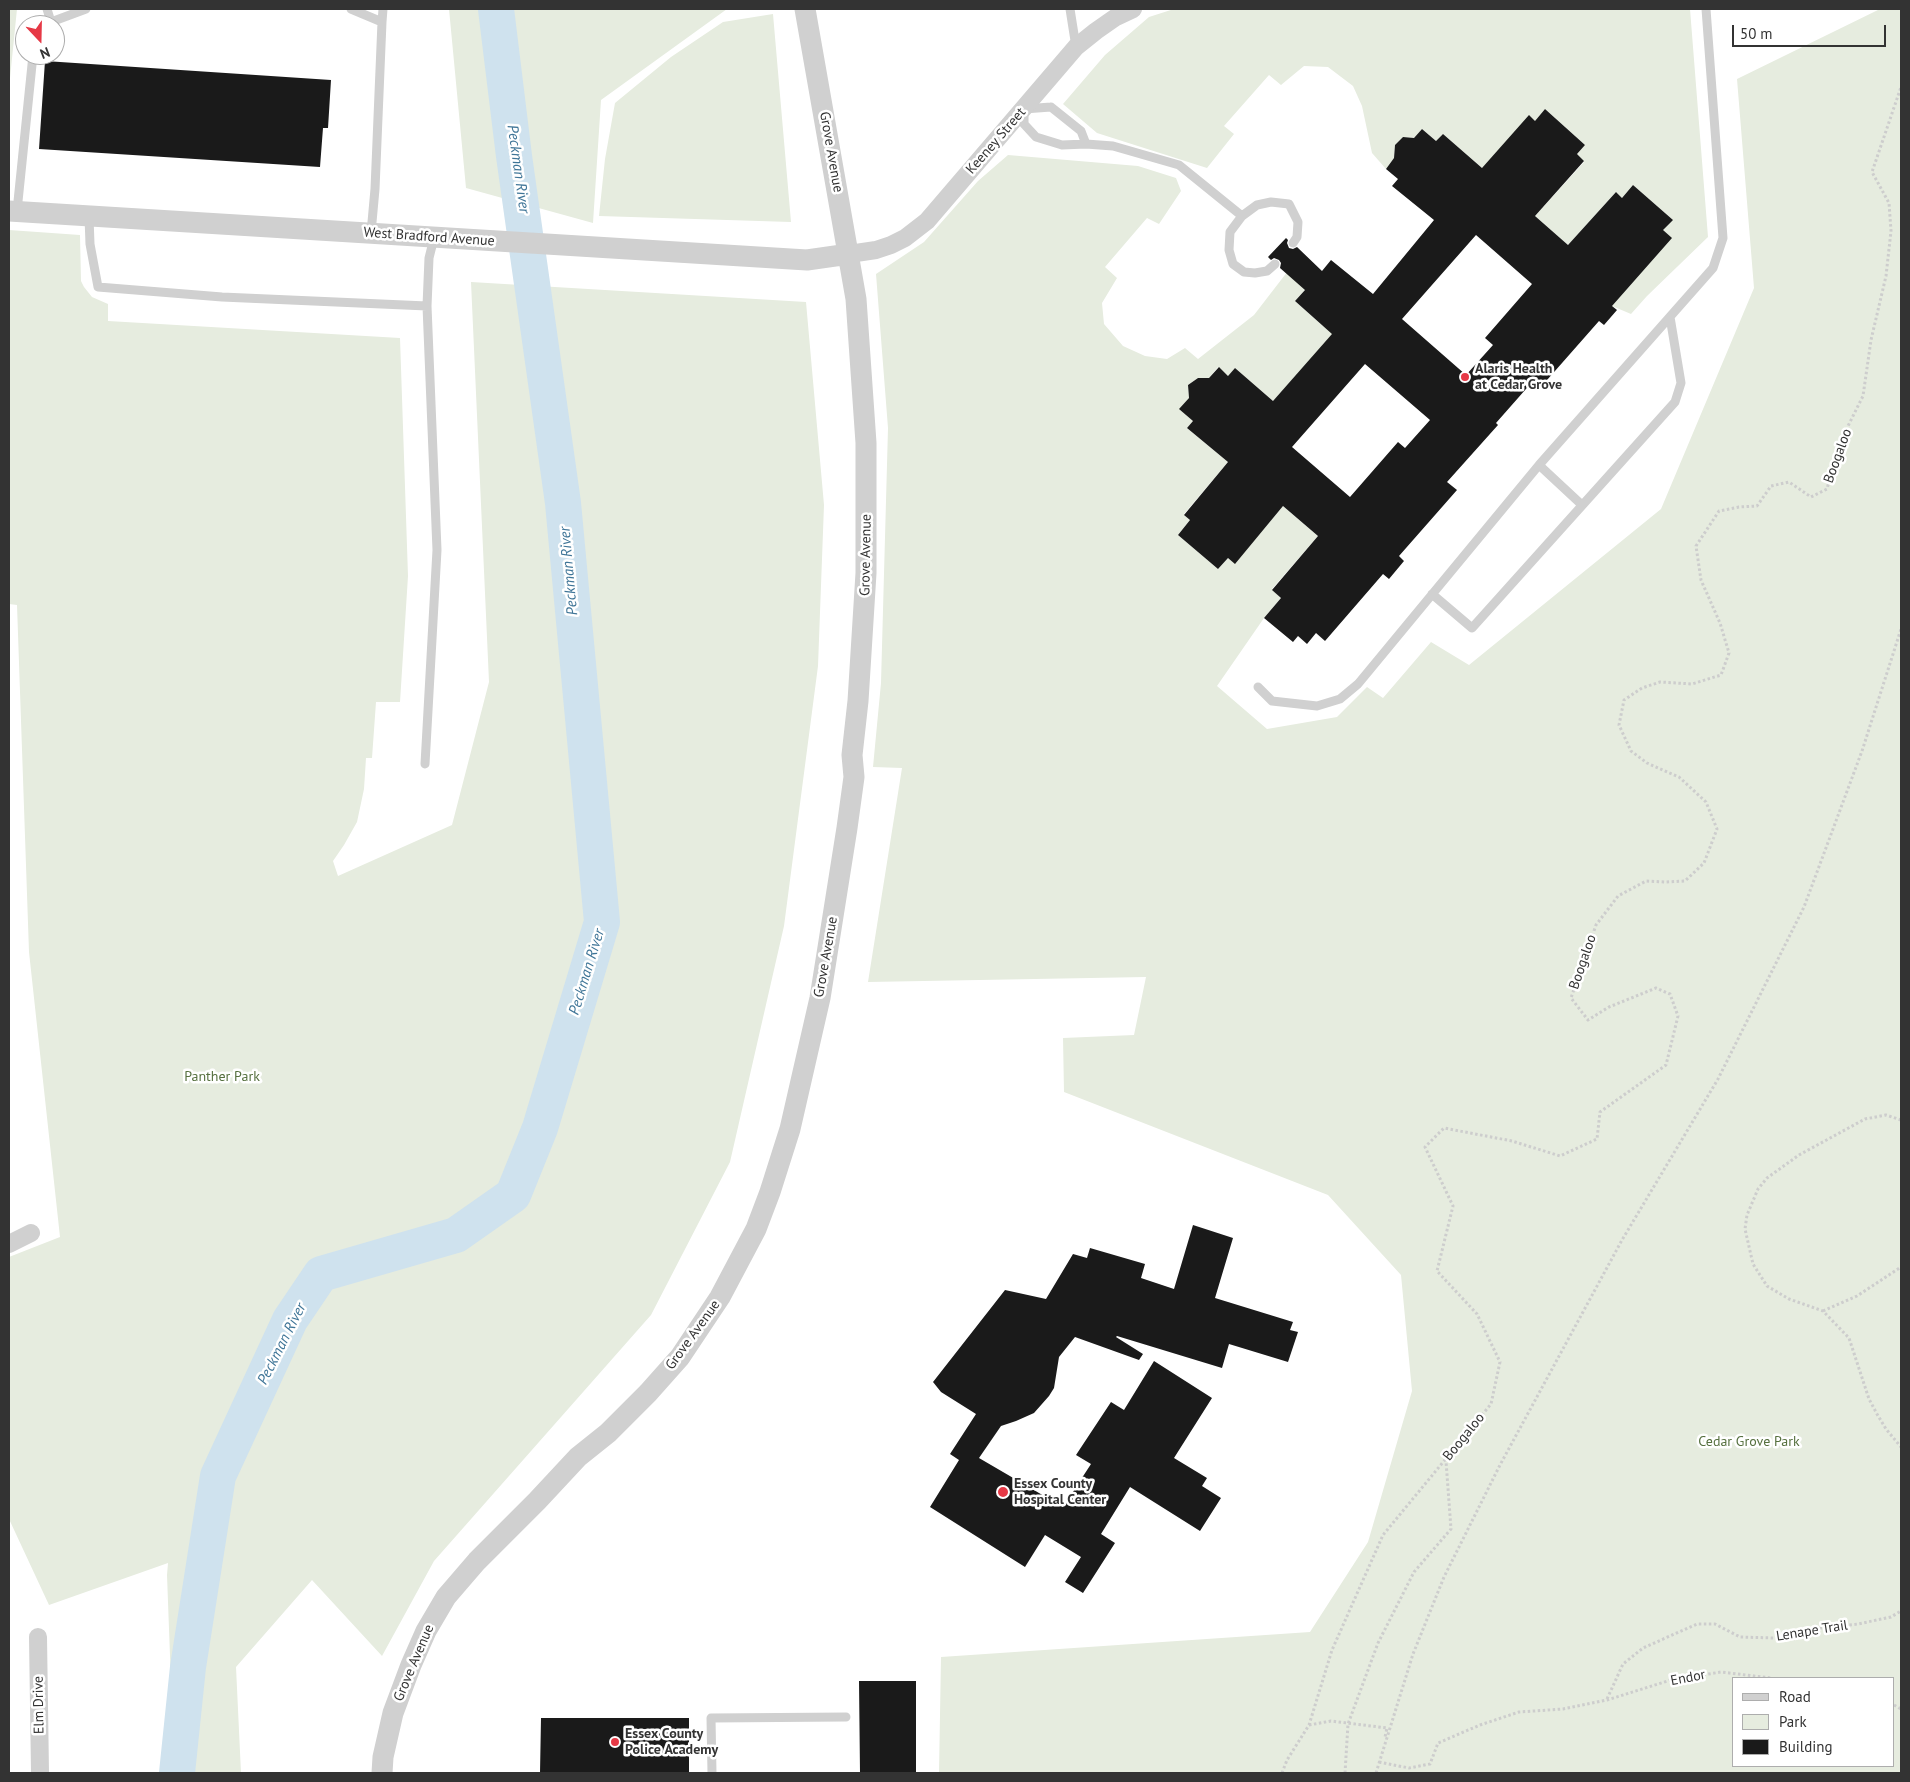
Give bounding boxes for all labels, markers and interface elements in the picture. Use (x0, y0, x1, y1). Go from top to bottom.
north arrow (15, 15, 65, 65)
scale bar (1735, 15, 1889, 47)
text: 50 m (1740, 24, 1773, 43)
text: N (38, 43, 53, 63)
street label: Keeney Street (963, 104, 1029, 178)
street label: Grove Avenue (816, 110, 846, 194)
water label: Peckman River (503, 124, 533, 214)
street label: West Bradford Avenue (363, 224, 495, 250)
place label: Alaris Health at Cedar Grove (1475, 361, 1562, 394)
marker: Alaris Health at Cedar Grove (1459, 371, 1471, 383)
street label: Boogaloo (1820, 426, 1856, 486)
street label: Grove Avenue (857, 514, 875, 596)
water label: Peckman River (556, 526, 582, 616)
street label: Grove Avenue (811, 915, 841, 999)
water label: Peckman River (565, 927, 609, 1017)
street label: Boogaloo (1566, 932, 1600, 992)
park label: Panther Park (184, 1069, 260, 1085)
street label: Grove Avenue (662, 1297, 724, 1373)
water label: Peckman River (254, 1300, 310, 1388)
street label: Boogaloo (1440, 1410, 1488, 1464)
park label: Cedar Grove Park (1698, 1434, 1800, 1450)
place label: Essex County Hospital Center (1014, 1476, 1106, 1508)
marker: Essex County Hospital Center (996, 1485, 1010, 1499)
street label: Lenape Trail (1775, 1617, 1849, 1645)
street label: Grove Avenue (390, 1622, 438, 1704)
street label: Endor (1669, 1666, 1707, 1690)
street label: Elm Drive (30, 1676, 48, 1734)
legend (1732, 1677, 1895, 1767)
text: Road (1779, 1687, 1811, 1706)
text: Park (1779, 1712, 1807, 1731)
place label: Essex County Police Academy (625, 1726, 718, 1758)
marker: Essex County Police Academy (609, 1736, 621, 1748)
text: Building (1779, 1737, 1833, 1756)

